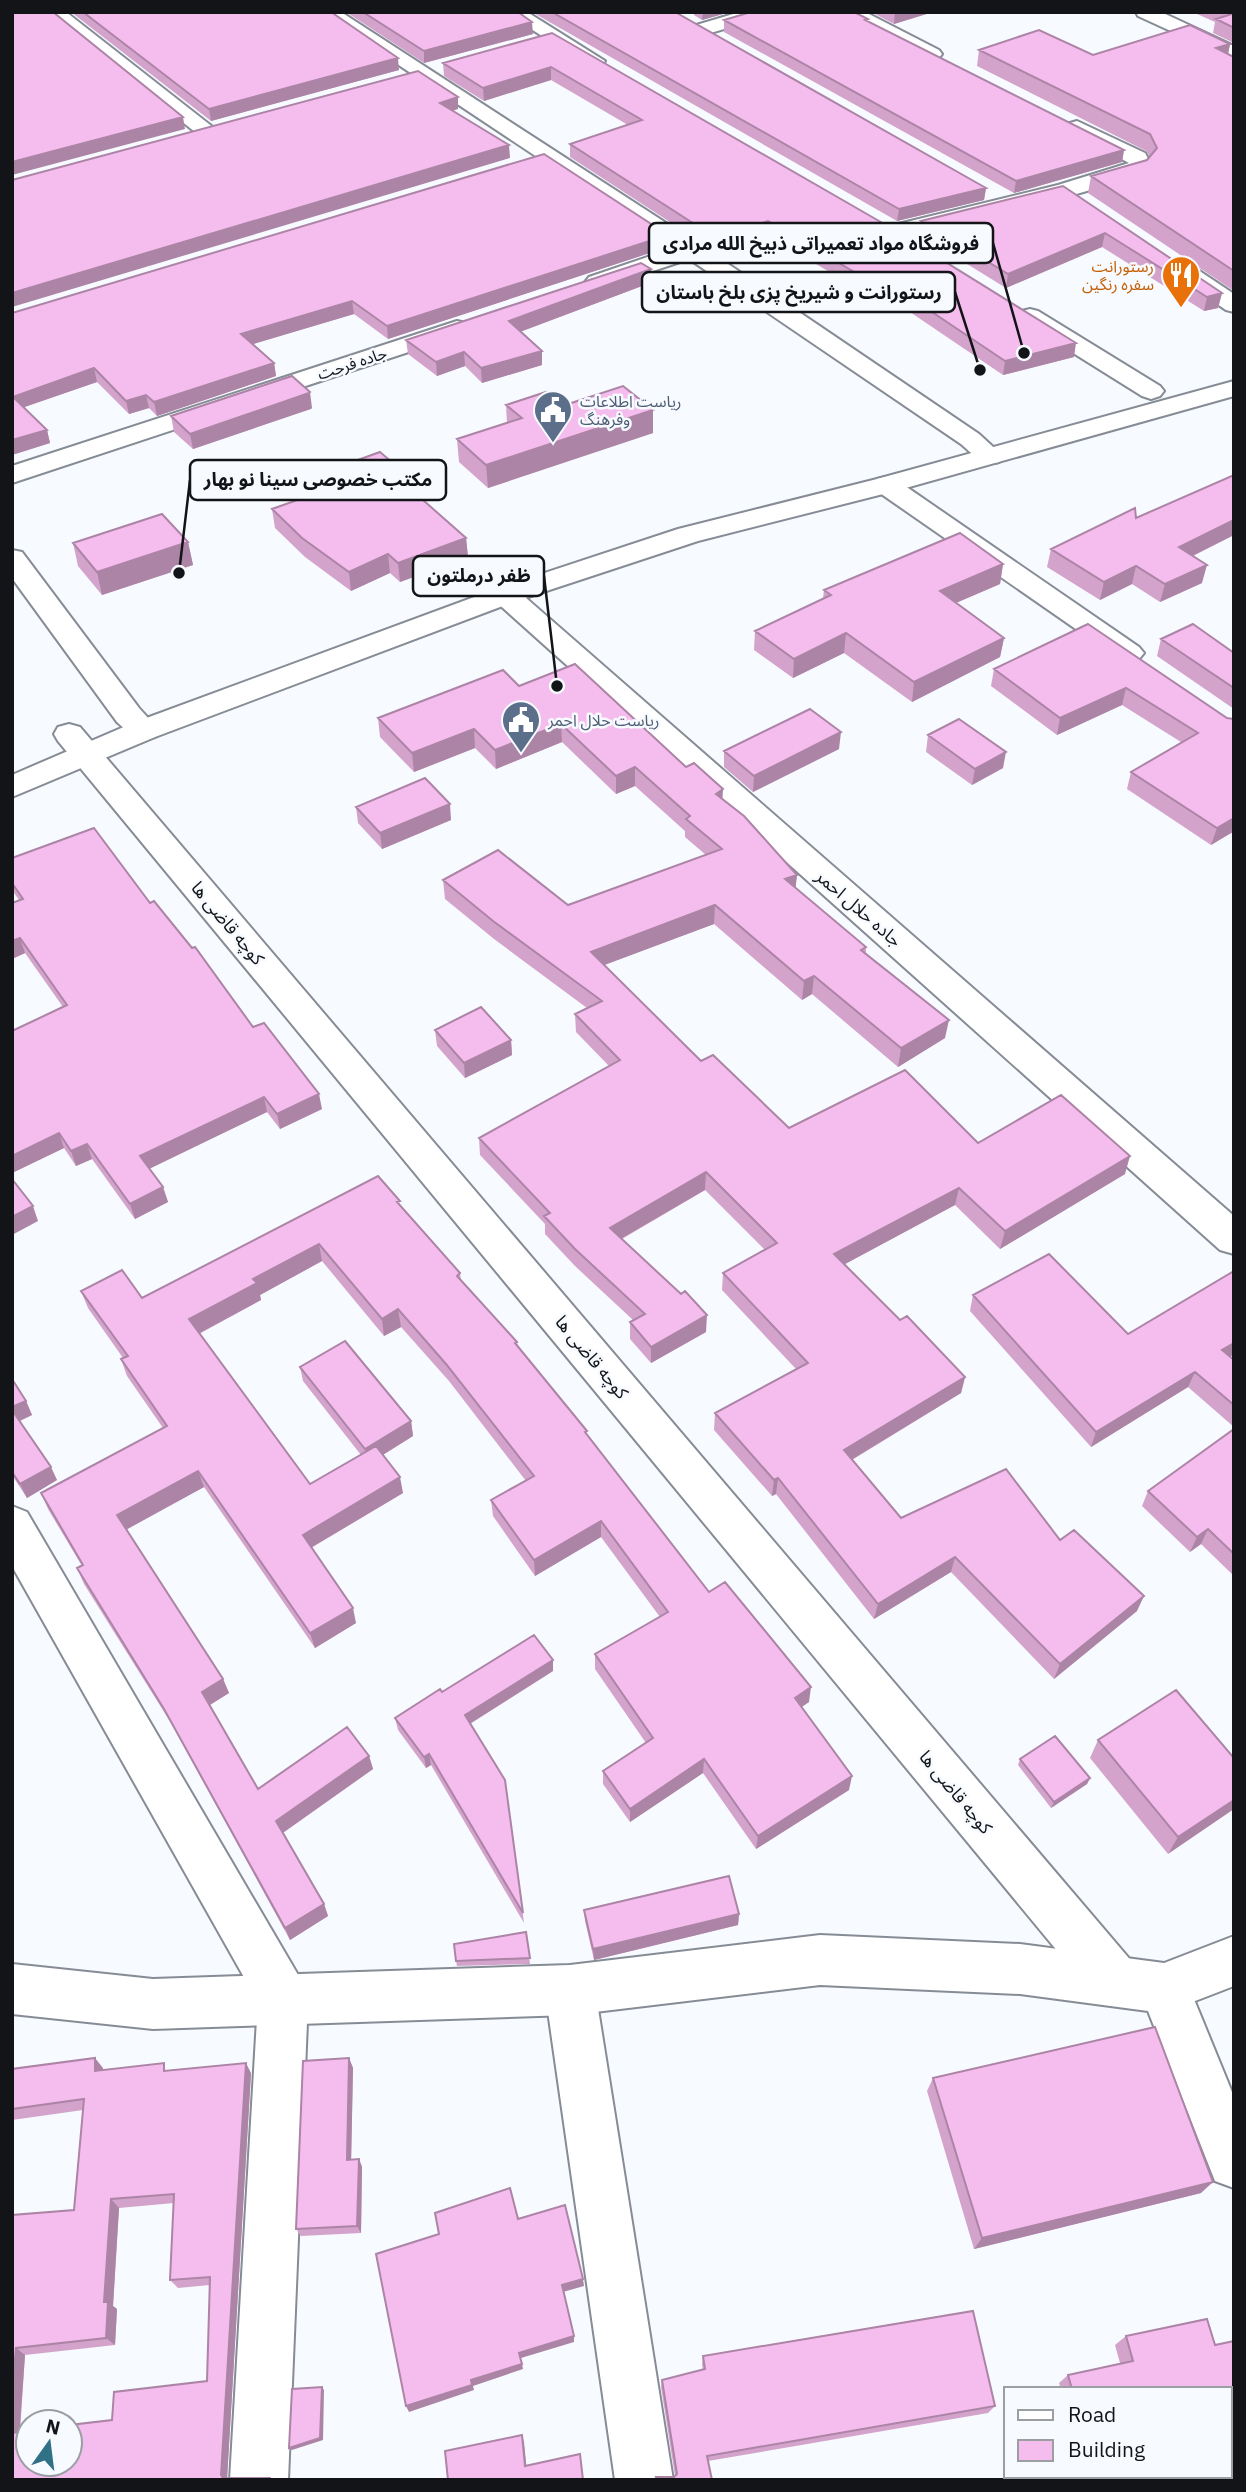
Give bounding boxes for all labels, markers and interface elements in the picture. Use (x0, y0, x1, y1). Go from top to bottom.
callout: فروشگاه مواد تعمیراتی ذبیخ الله مرادی (649, 223, 993, 263)
text: فروشگاه مواد تعمیراتی ذبیخ الله مرادی (663, 231, 979, 258)
restaurant icon: رستورانت سفره رنگین (1160, 254, 1202, 309)
place label: رستورانت سفره رنگین (1082, 256, 1154, 294)
callout: رستورانت و شیریخ پزی بلخ باستان (642, 272, 955, 312)
text: رستورانت و شیریخ پزی بلخ باستان (656, 280, 942, 307)
street label: جاده فرحت (315, 342, 389, 384)
public building icon: ریاست اطلاعات وفرهنگ (532, 389, 574, 444)
place label: ریاست اطلاعات وفرهنگ (580, 391, 681, 429)
callout: مکتب خصوصی سینا نو بهار (190, 460, 446, 500)
text: مکتب خصوصی سینا نو بهار (203, 467, 432, 491)
callout: ظفر درملتون (413, 556, 544, 596)
text: ظفر درملتون (427, 563, 531, 587)
public building icon: ریاست حلال احمر (500, 699, 542, 754)
place label: ریاست حلال احمر (547, 710, 659, 731)
street label: جاده حلال احمر (811, 864, 907, 952)
street label: کوچه قاضی ها (186, 876, 270, 970)
street label: کوچه قاضی ها (550, 1310, 634, 1404)
street label: کوچه قاضی ها (914, 1745, 998, 1839)
legend (1004, 2387, 1232, 2478)
text: Road (1068, 2400, 1116, 2428)
north arrow (14, 2408, 84, 2478)
text: N (44, 2413, 63, 2440)
text: Building (1068, 2435, 1145, 2463)

